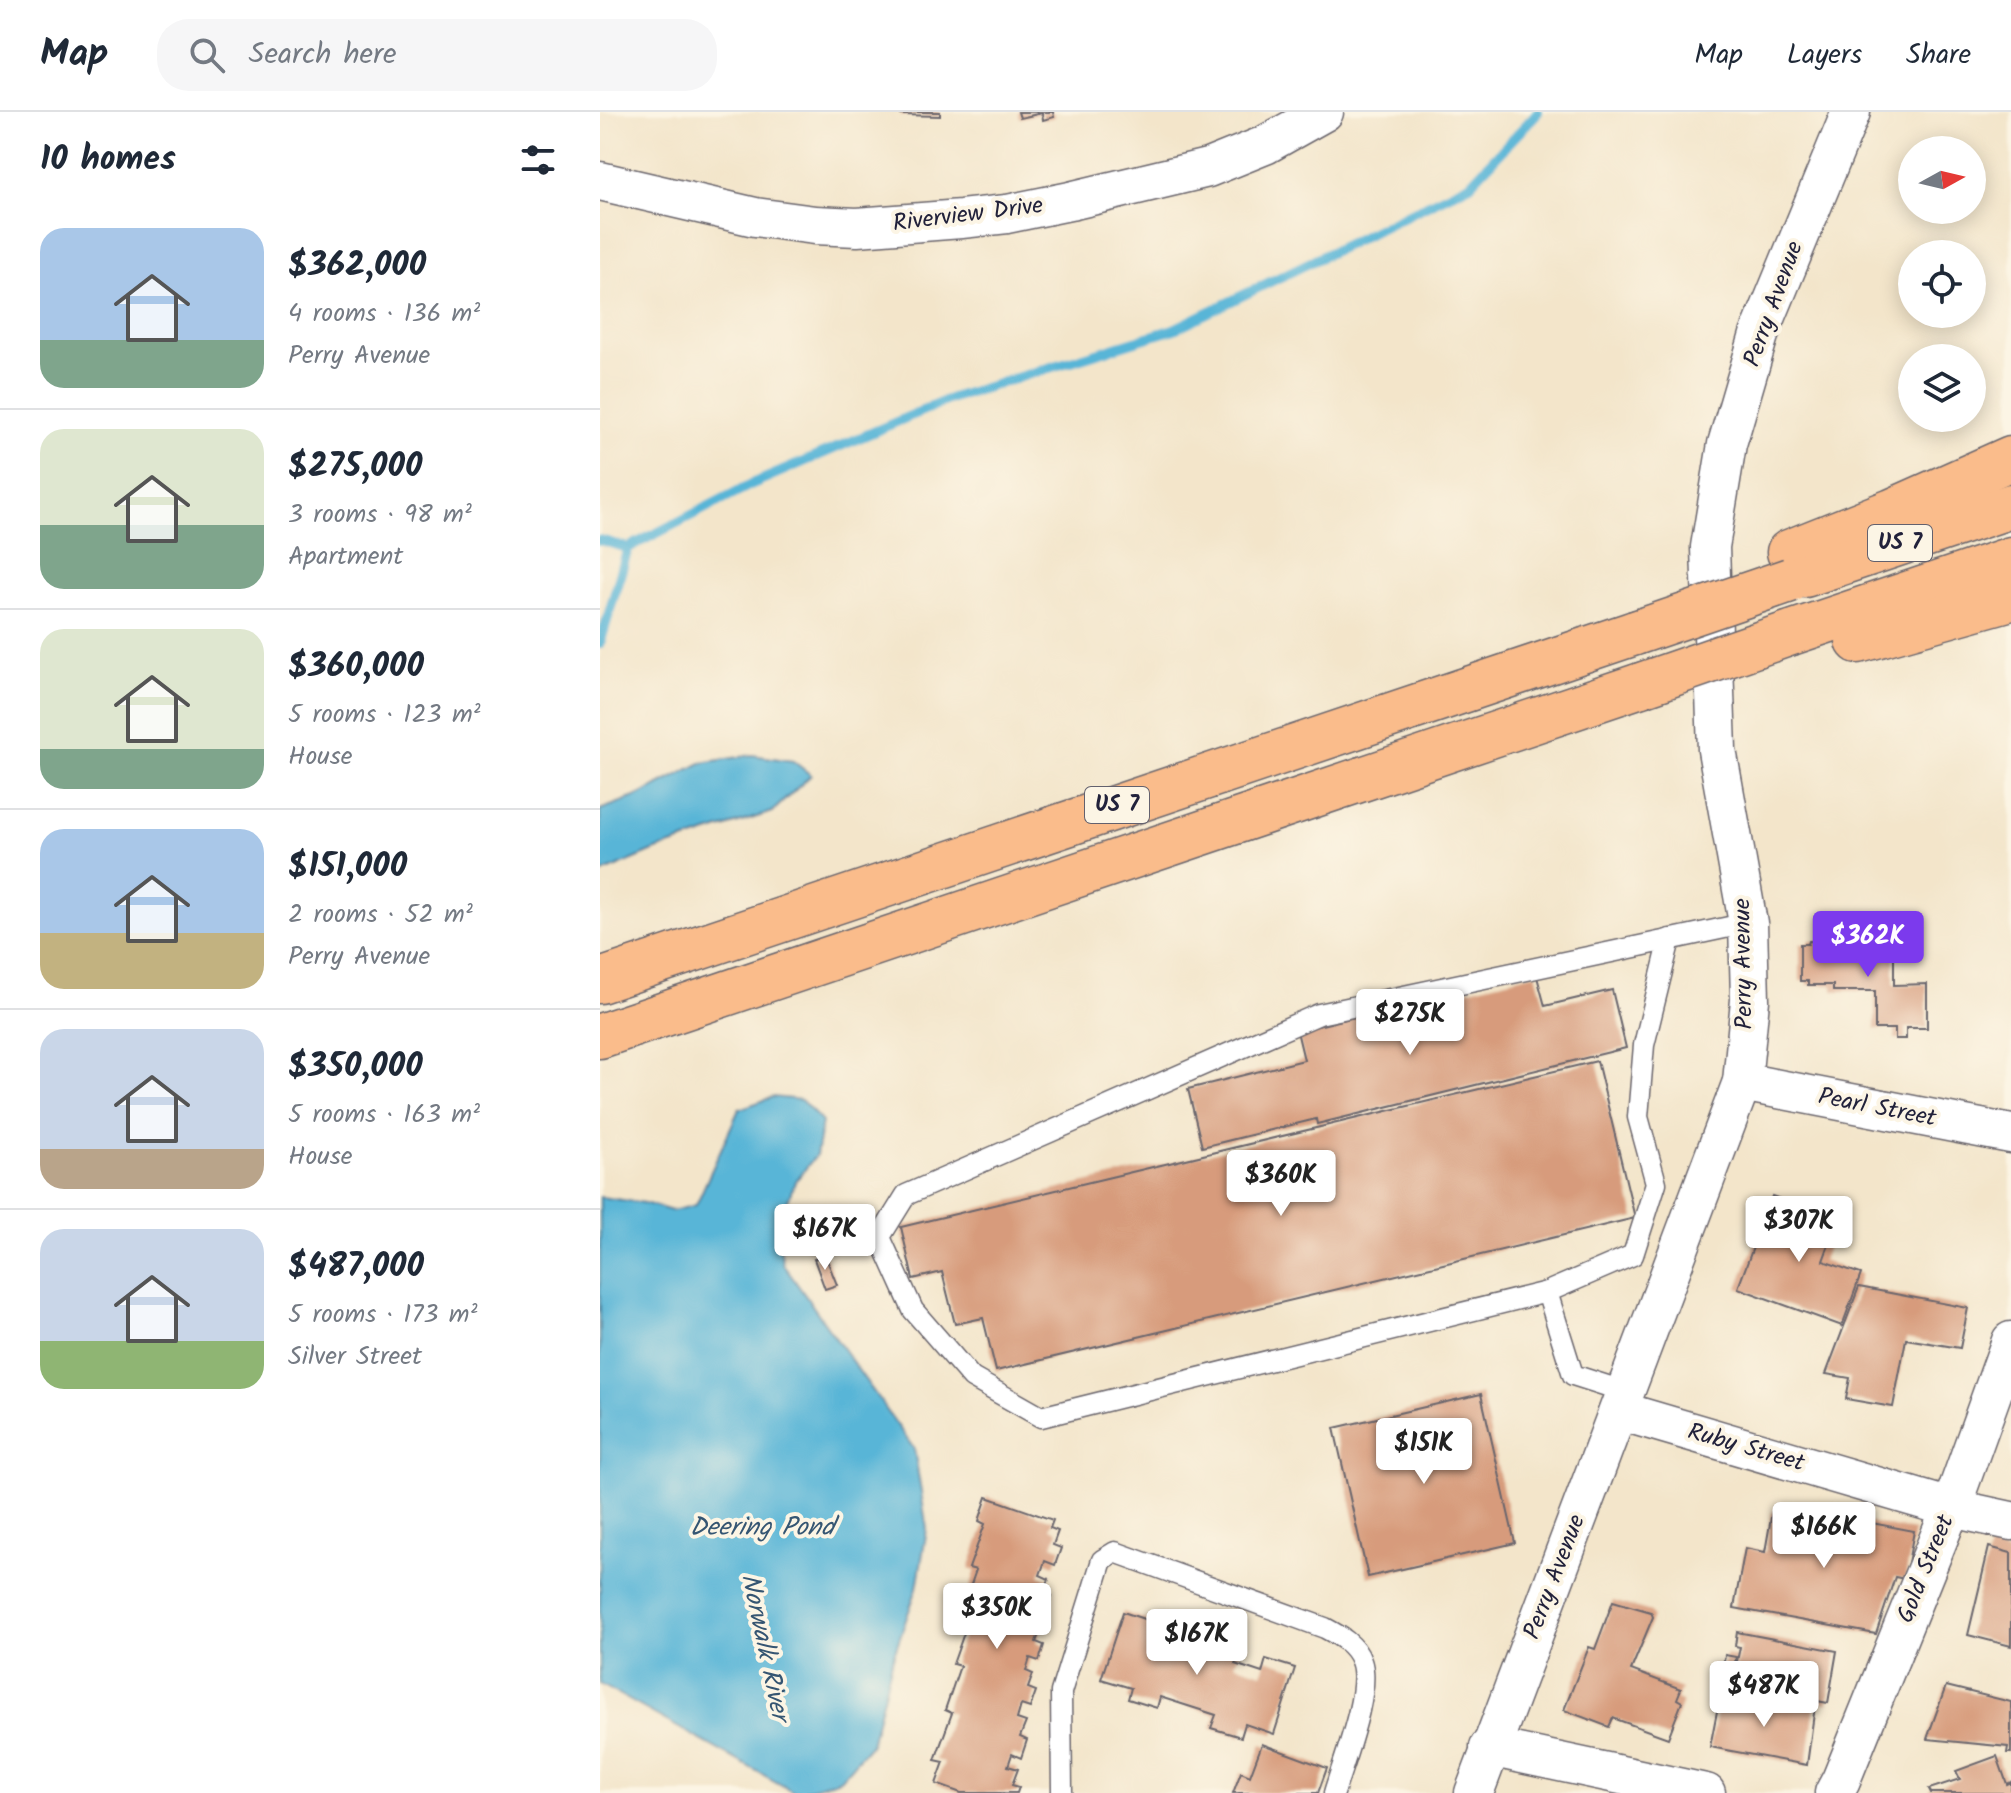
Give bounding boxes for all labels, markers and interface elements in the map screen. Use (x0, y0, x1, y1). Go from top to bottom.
search box (157, 19, 717, 91)
text: Map (40, 25, 109, 85)
text: Search here (249, 31, 396, 79)
icon: search (185, 33, 229, 77)
text: Map (1694, 33, 1743, 78)
text: Layers (1787, 33, 1862, 78)
text: Share (1906, 33, 1971, 78)
text: 10 homes (40, 133, 176, 187)
north arrow (1898, 136, 1986, 224)
map controls (1898, 136, 1986, 432)
icon: filters (516, 138, 560, 182)
street label: Riverview Drive (891, 186, 1046, 244)
street label: Perry Avenue (1733, 235, 1815, 372)
text: $362,000 (288, 239, 426, 293)
button: locate (1898, 240, 1986, 328)
icon: home (104, 260, 200, 356)
text: 4 rooms · 136 m² (288, 293, 480, 335)
text: Perry Avenue (288, 335, 430, 377)
button: layers (1898, 344, 1986, 432)
text: $275,000 (288, 440, 422, 494)
icon: home (104, 461, 200, 557)
text: 3 rooms · 98 m² (288, 494, 472, 536)
road number: US 7 (1868, 525, 1932, 561)
text: Apartment (288, 536, 403, 578)
text: $360,000 (288, 640, 424, 694)
icon: home (104, 661, 200, 757)
text: 5 rooms · 123 m² (288, 694, 481, 736)
text: House (288, 736, 352, 778)
road number: US 7 (1085, 787, 1149, 823)
text: $151,000 (288, 840, 407, 894)
icon: home (104, 861, 200, 957)
text: 2 rooms · 52 m² (288, 894, 473, 936)
street label: Perry Avenue (1723, 898, 1765, 1030)
pin: $362K (1812, 911, 1924, 979)
text: $362K (1831, 916, 1905, 958)
text: Perry Avenue (288, 936, 430, 978)
pin: $275K (1354, 989, 1466, 1057)
text: $275K (1374, 994, 1446, 1036)
text: $350,000 (288, 1040, 423, 1094)
icon: home (104, 1061, 200, 1157)
street label: Pearl Street (1815, 1077, 1940, 1139)
text: 5 rooms · 163 m² (288, 1094, 480, 1136)
text: House (288, 1136, 352, 1178)
pin: $360K (1225, 1150, 1337, 1218)
text: $360K (1245, 1155, 1317, 1197)
pin: $307K (1743, 1196, 1855, 1264)
text: $307K (1764, 1201, 1834, 1243)
pin: $167K (769, 1204, 881, 1272)
text: $167K (792, 1209, 858, 1251)
text: $487,000 (288, 1240, 424, 1294)
icon: home (104, 1261, 200, 1357)
text: 5 rooms · 173 m² (288, 1294, 477, 1336)
text: Silver Street (288, 1336, 422, 1378)
street label: Ruby Street (1683, 1413, 1810, 1483)
pin: $151K (1368, 1418, 1480, 1486)
text: $151K (1394, 1423, 1454, 1465)
pin: $166K (1768, 1502, 1880, 1570)
water label: Deering Pond (690, 1507, 840, 1549)
text: $166K (1790, 1507, 1858, 1549)
street label: Gold Street (1887, 1508, 1966, 1629)
street label: Perry Avenue (1513, 1509, 1597, 1645)
water label: Norwalk River (728, 1570, 801, 1730)
pin: $350K (941, 1583, 1053, 1651)
text: $350K (961, 1588, 1033, 1630)
pin: $167K (1141, 1609, 1253, 1677)
text: $167K (1164, 1614, 1230, 1656)
pin: $487K (1708, 1661, 1820, 1729)
text: $487K (1728, 1666, 1800, 1708)

